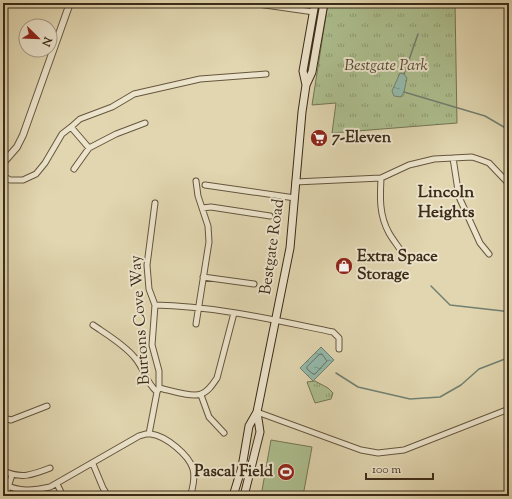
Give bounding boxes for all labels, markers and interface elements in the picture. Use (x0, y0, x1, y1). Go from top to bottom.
north arrow (18, 18, 58, 58)
text: N (37, 33, 56, 49)
park label: Bestgate Park (344, 55, 428, 78)
place label: 7-Eleven (332, 127, 392, 150)
supermarket icon: 7-Eleven (309, 128, 329, 148)
district label: Lincoln Heights (418, 181, 475, 225)
street label: Bestgate Road (255, 198, 291, 296)
place label: Extra Space Storage (357, 246, 438, 287)
street label: Burtons Cove Way (125, 254, 157, 386)
shop icon: Extra Space Storage (334, 256, 354, 276)
scale bar (366, 455, 433, 481)
place label: Pascal Field (194, 461, 274, 484)
text: 100 m (372, 461, 401, 479)
sports icon: Pascal Field (276, 462, 296, 482)

